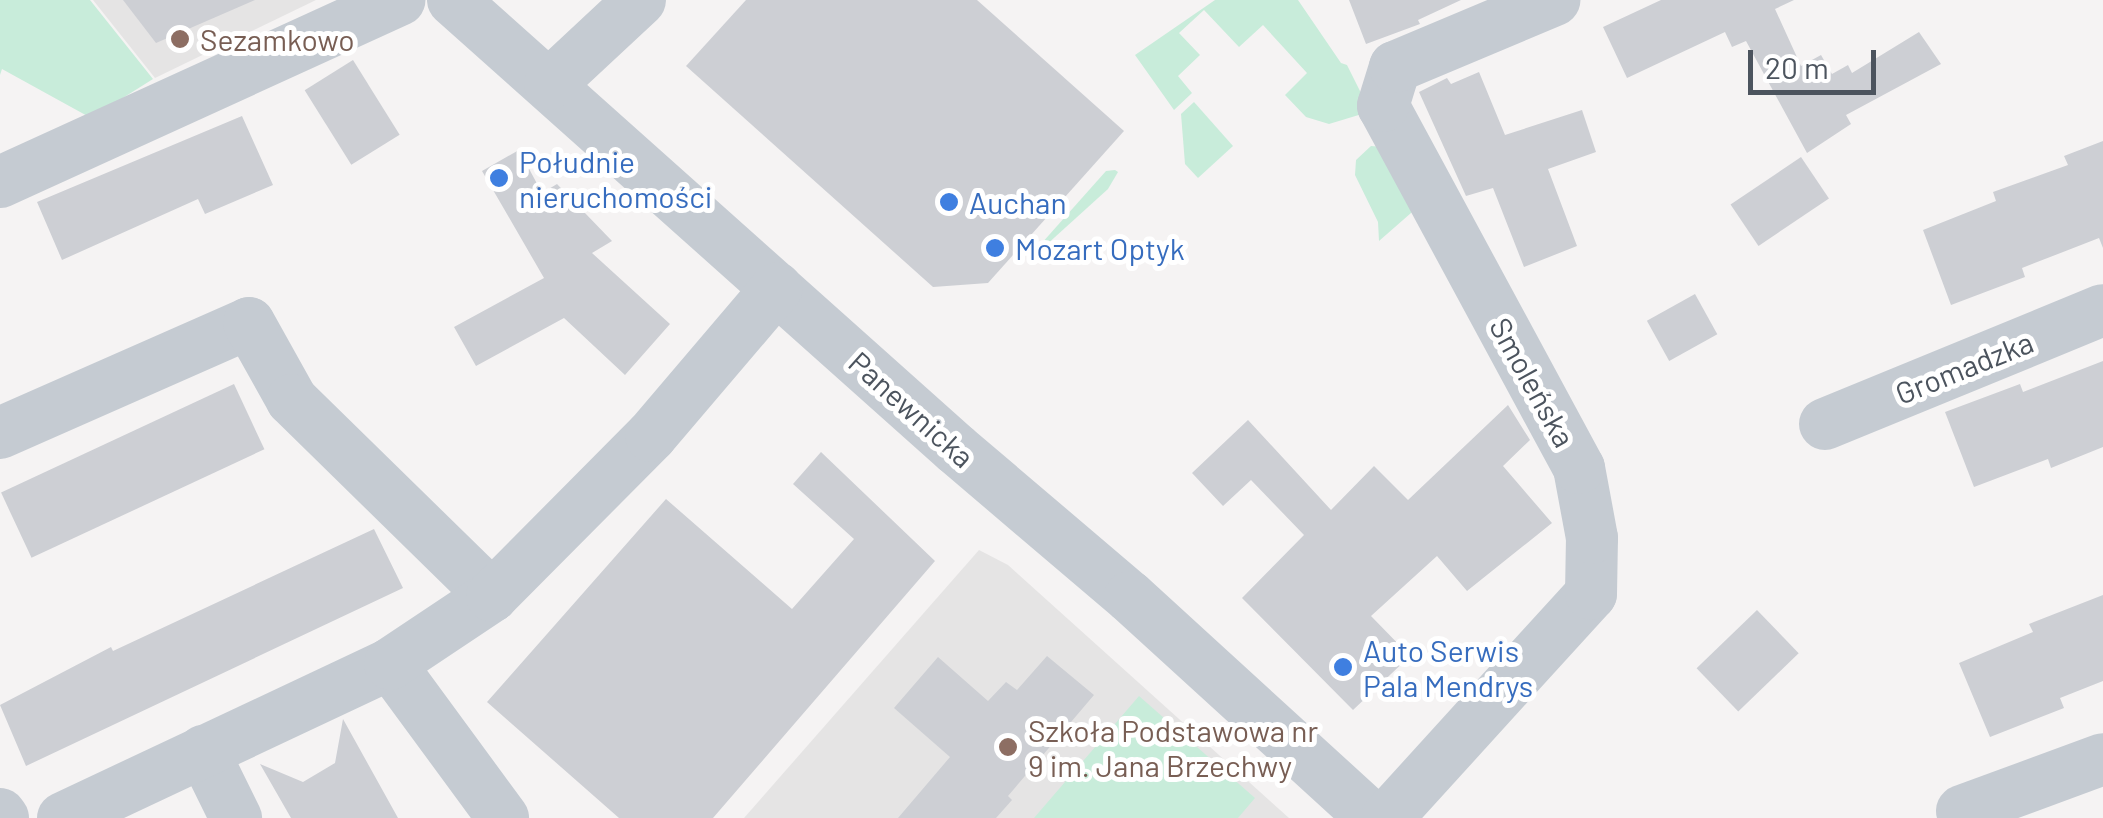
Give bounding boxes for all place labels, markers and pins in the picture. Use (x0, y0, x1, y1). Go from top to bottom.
place label: Sezamkowo (200, 21, 355, 57)
marker: Sezamkowo (169, 28, 191, 50)
place label: Południe nieruchomości (519, 143, 712, 214)
marker: Południe nieruchomości (488, 167, 510, 189)
place label: Auchan (969, 184, 1067, 220)
marker: Auchan (938, 191, 960, 213)
place label: Mozart Optyk (1015, 230, 1185, 266)
marker: Mozart Optyk (984, 237, 1006, 259)
place label: Auto Serwis Pala Mendrys (1363, 632, 1533, 702)
marker: Auto Serwis Pala Mendrys (1332, 656, 1354, 678)
place label: Szkoła Podstawowa nr 9 im. Jana Brzechwy (1028, 712, 1318, 782)
marker: Szkoła Podstawowa nr 9 im. Jana Brzechwy (997, 736, 1019, 758)

